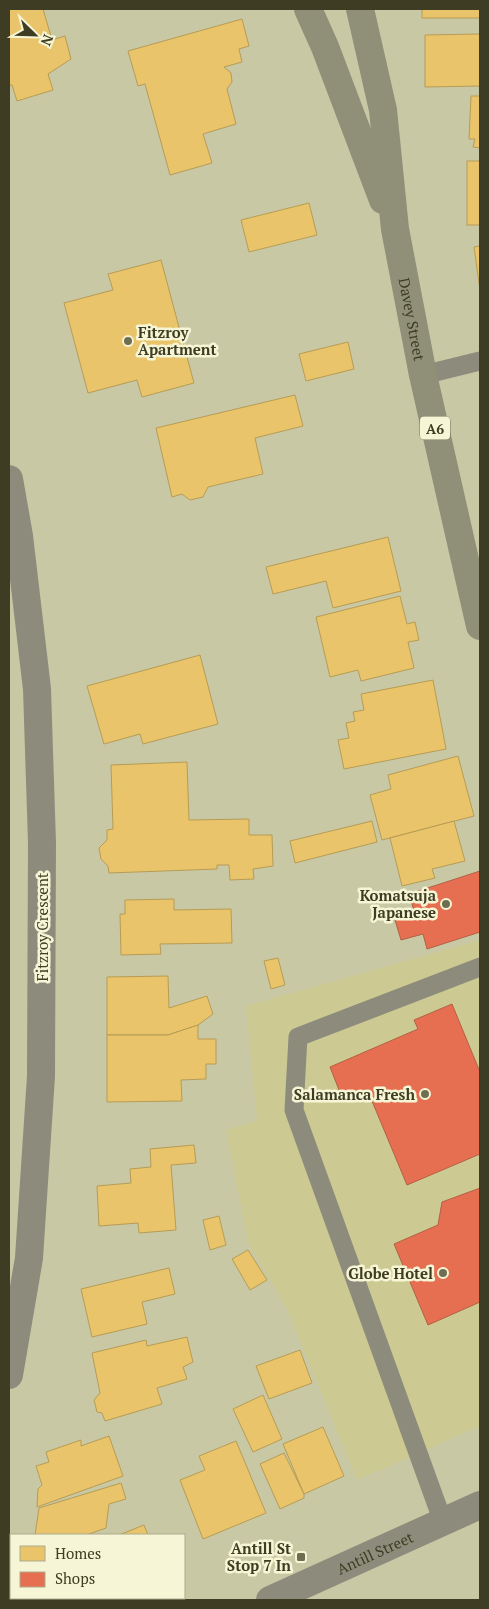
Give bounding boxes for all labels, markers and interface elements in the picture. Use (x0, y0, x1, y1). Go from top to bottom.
north arrow (10, 10, 60, 60)
text: N (36, 32, 58, 49)
street label: Davey Street (395, 276, 430, 363)
place label: Fitzroy Apartment (138, 322, 216, 359)
marker: Fitzroy Apartment (122, 335, 134, 347)
road number: A6 (420, 416, 450, 439)
street label: Fitzroy Crescent (32, 872, 52, 981)
place label: Komatsuja Japanese (360, 885, 437, 922)
marker: Komatsuja Japanese (440, 898, 452, 910)
place label: Salamanca Fresh (294, 1084, 415, 1104)
marker: Salamanca Fresh (419, 1088, 431, 1100)
place label: Globe Hotel (348, 1263, 433, 1283)
marker: Globe Hotel (437, 1267, 449, 1279)
street label: Antill Street (333, 1526, 417, 1579)
legend (10, 1534, 185, 1599)
place label: Antill St Stop 7 In (227, 1538, 291, 1575)
text: Homes (55, 1543, 101, 1563)
marker: Antill St Stop 7 In (295, 1551, 307, 1563)
text: Shops (55, 1568, 95, 1588)

